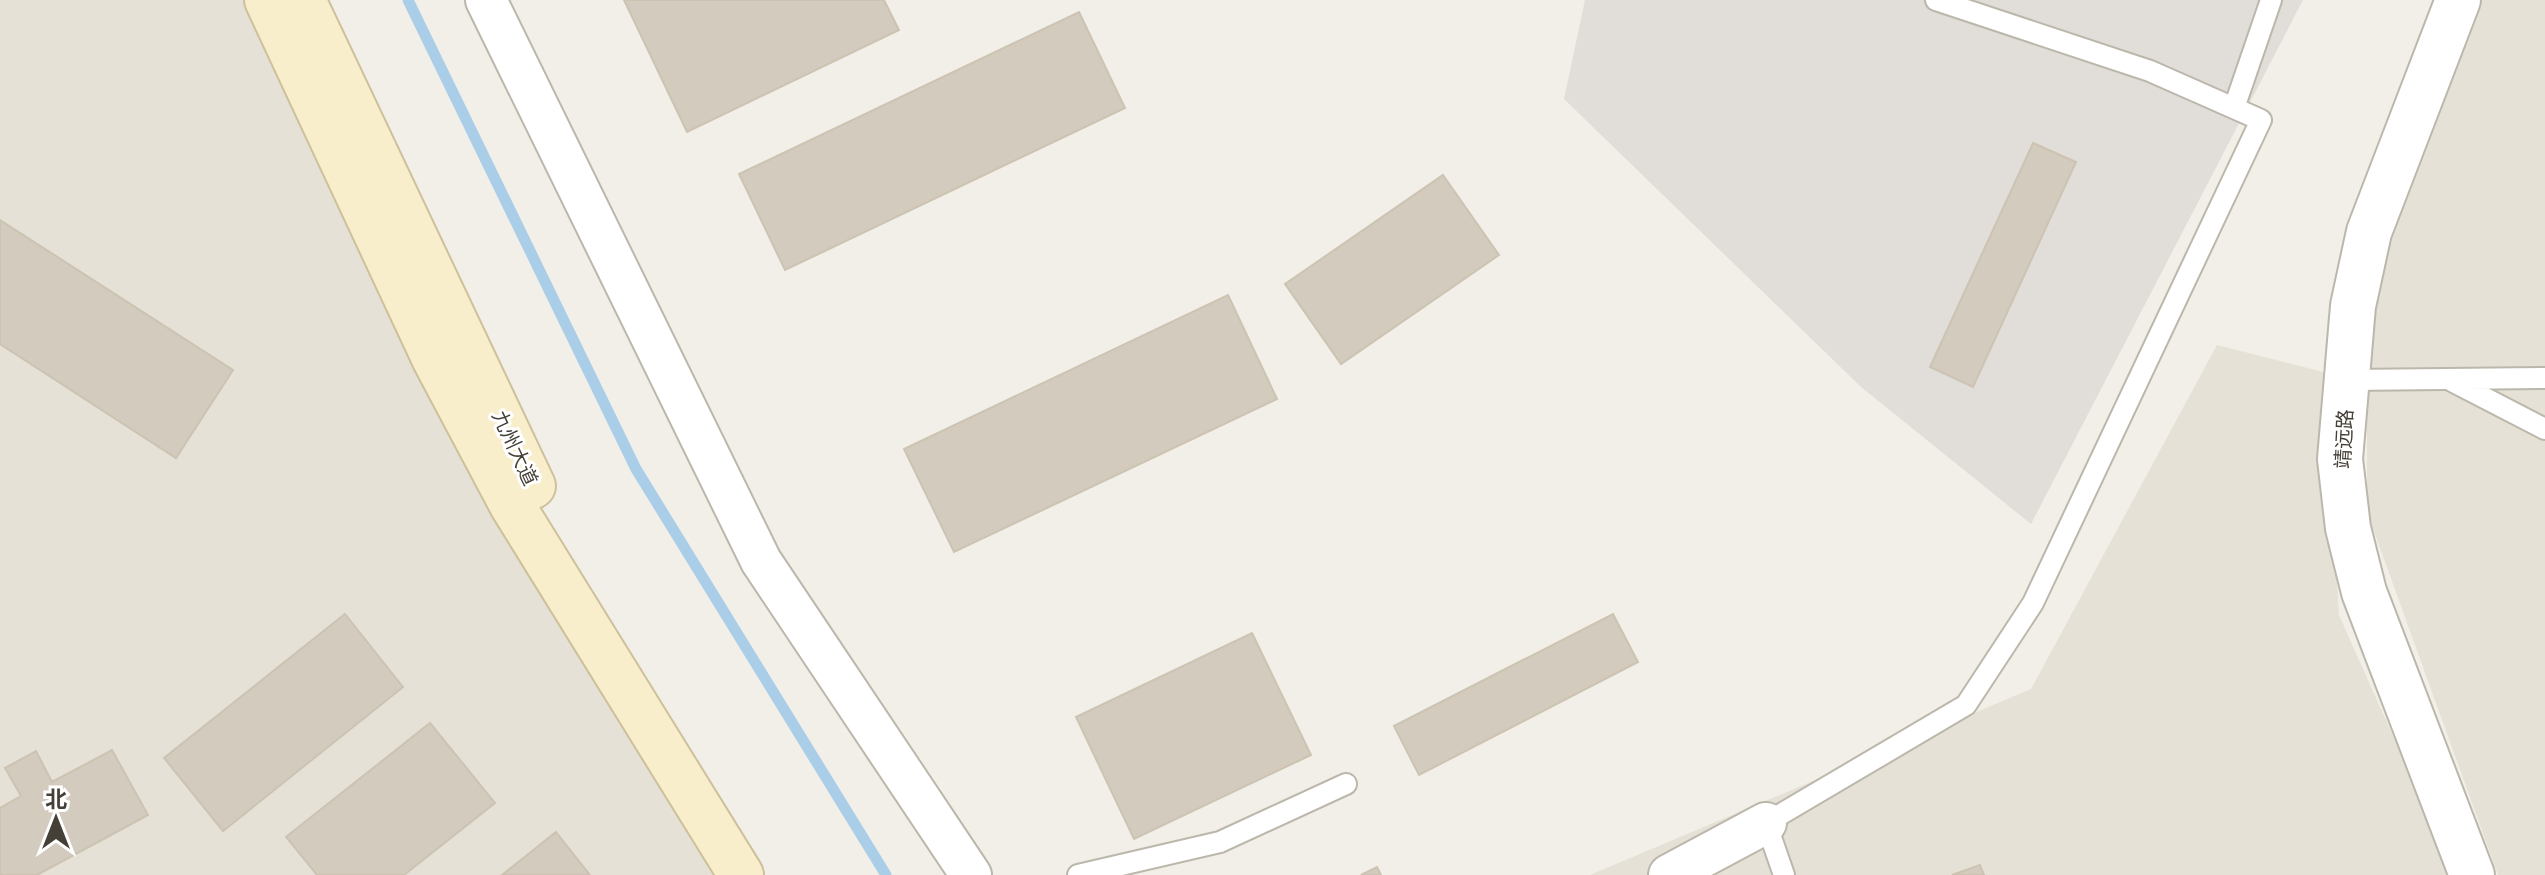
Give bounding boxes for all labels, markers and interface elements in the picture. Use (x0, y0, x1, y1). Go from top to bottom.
street label: 九州大道 (486, 406, 544, 490)
street label: 靖远路 (2329, 408, 2359, 470)
north arrow (16, 779, 96, 859)
text: 北 (45, 785, 67, 813)

